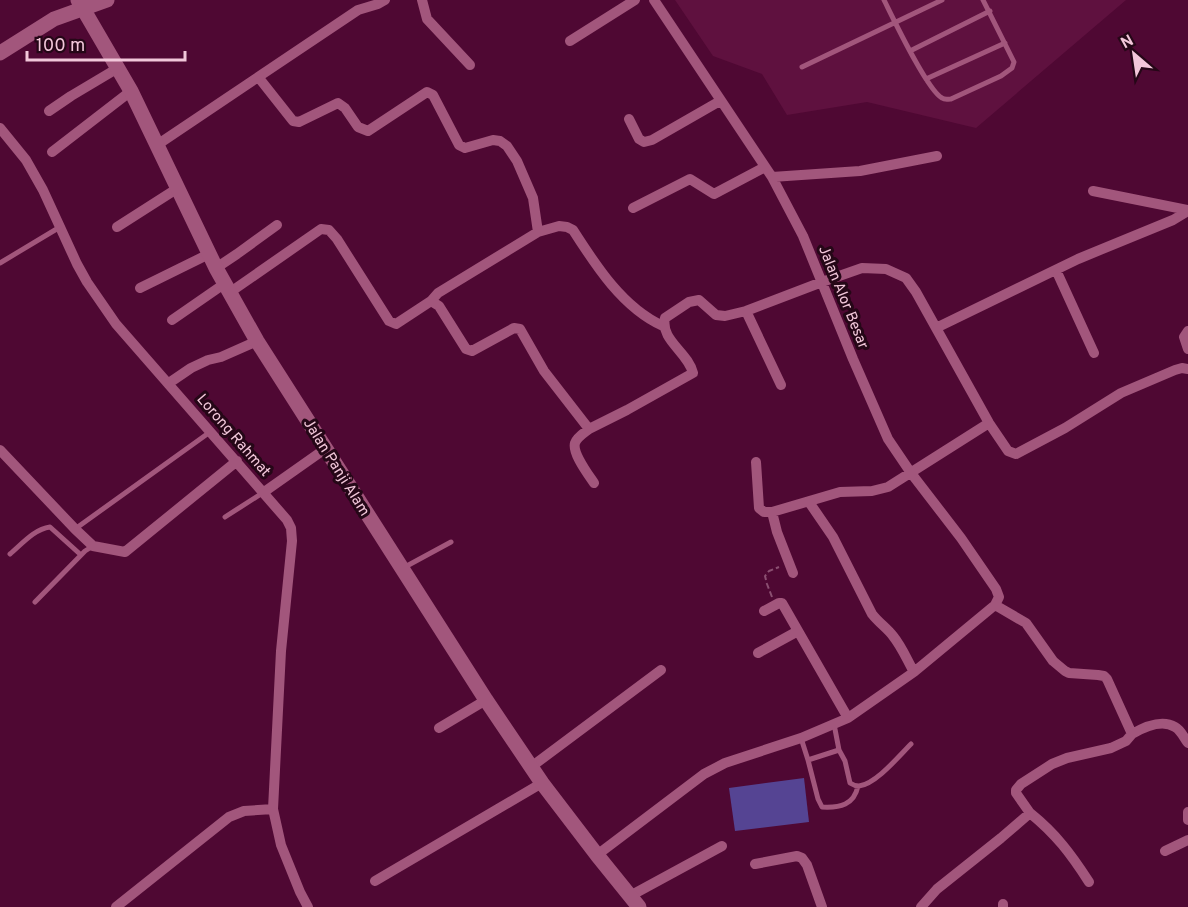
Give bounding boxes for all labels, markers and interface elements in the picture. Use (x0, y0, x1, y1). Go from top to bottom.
scale bar (27, 24, 184, 62)
north arrow (1104, 24, 1164, 84)
text: N (1118, 31, 1138, 54)
text: 100 m (36, 35, 85, 58)
street label: Jalan Alor Besar (813, 243, 872, 352)
street label: Lorong Rahmat (192, 391, 274, 481)
street label: Jalan Panji Alam (298, 415, 373, 520)

